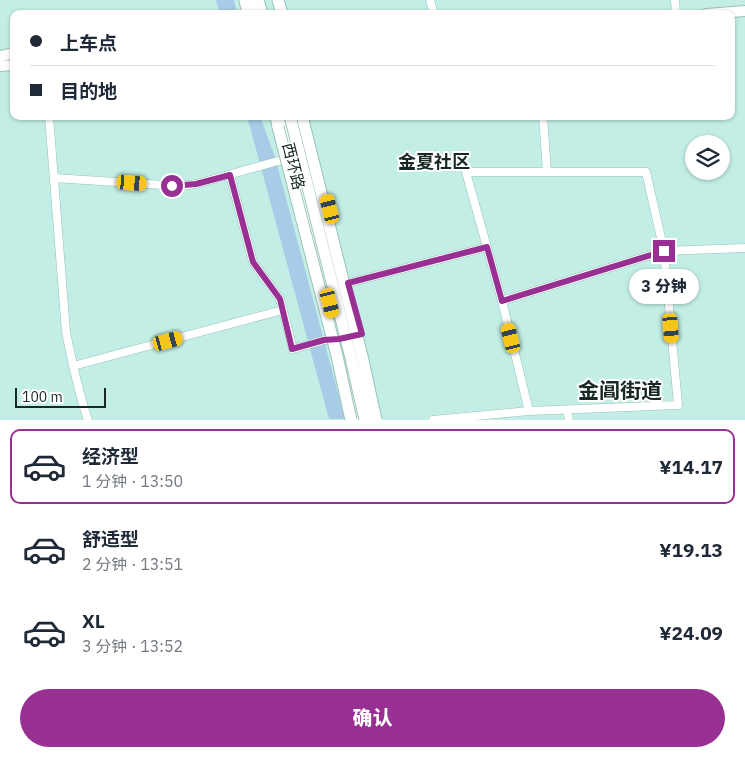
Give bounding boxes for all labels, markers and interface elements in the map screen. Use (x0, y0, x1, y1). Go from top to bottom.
text: 上车点 (60, 31, 117, 55)
text: 目的地 (60, 79, 117, 103)
map controls (685, 135, 730, 180)
button: layers (685, 135, 730, 180)
street label: 西环路 (278, 140, 310, 192)
district label: 金夏社区 (398, 150, 470, 173)
car (116, 174, 147, 192)
route start (161, 175, 183, 197)
car (319, 193, 340, 225)
route end (653, 240, 675, 262)
callout: 3 分钟 (629, 268, 699, 304)
text: 3 分钟 (641, 276, 687, 296)
car (319, 287, 340, 319)
car (662, 312, 679, 344)
car (500, 322, 521, 354)
car (151, 330, 184, 352)
district label: 金阊街道 (578, 376, 662, 404)
scale bar (15, 384, 106, 408)
text: 100 m (22, 388, 63, 406)
icon: car (22, 444, 67, 489)
text: 经济型 (82, 444, 139, 468)
text: ¥14.17 (659, 455, 723, 479)
text: 1 分钟 · 13:50 (82, 471, 183, 491)
icon: car (22, 527, 67, 572)
text: 舒适型 (82, 527, 139, 551)
text: ¥19.13 (659, 538, 723, 562)
text: 2 分钟 · 13:51 (82, 554, 183, 574)
text: XL (82, 609, 105, 633)
icon: car (22, 610, 67, 655)
text: ¥24.09 (659, 621, 723, 645)
text: 3 分钟 · 13:52 (82, 636, 183, 656)
button: 确认 (20, 689, 725, 747)

